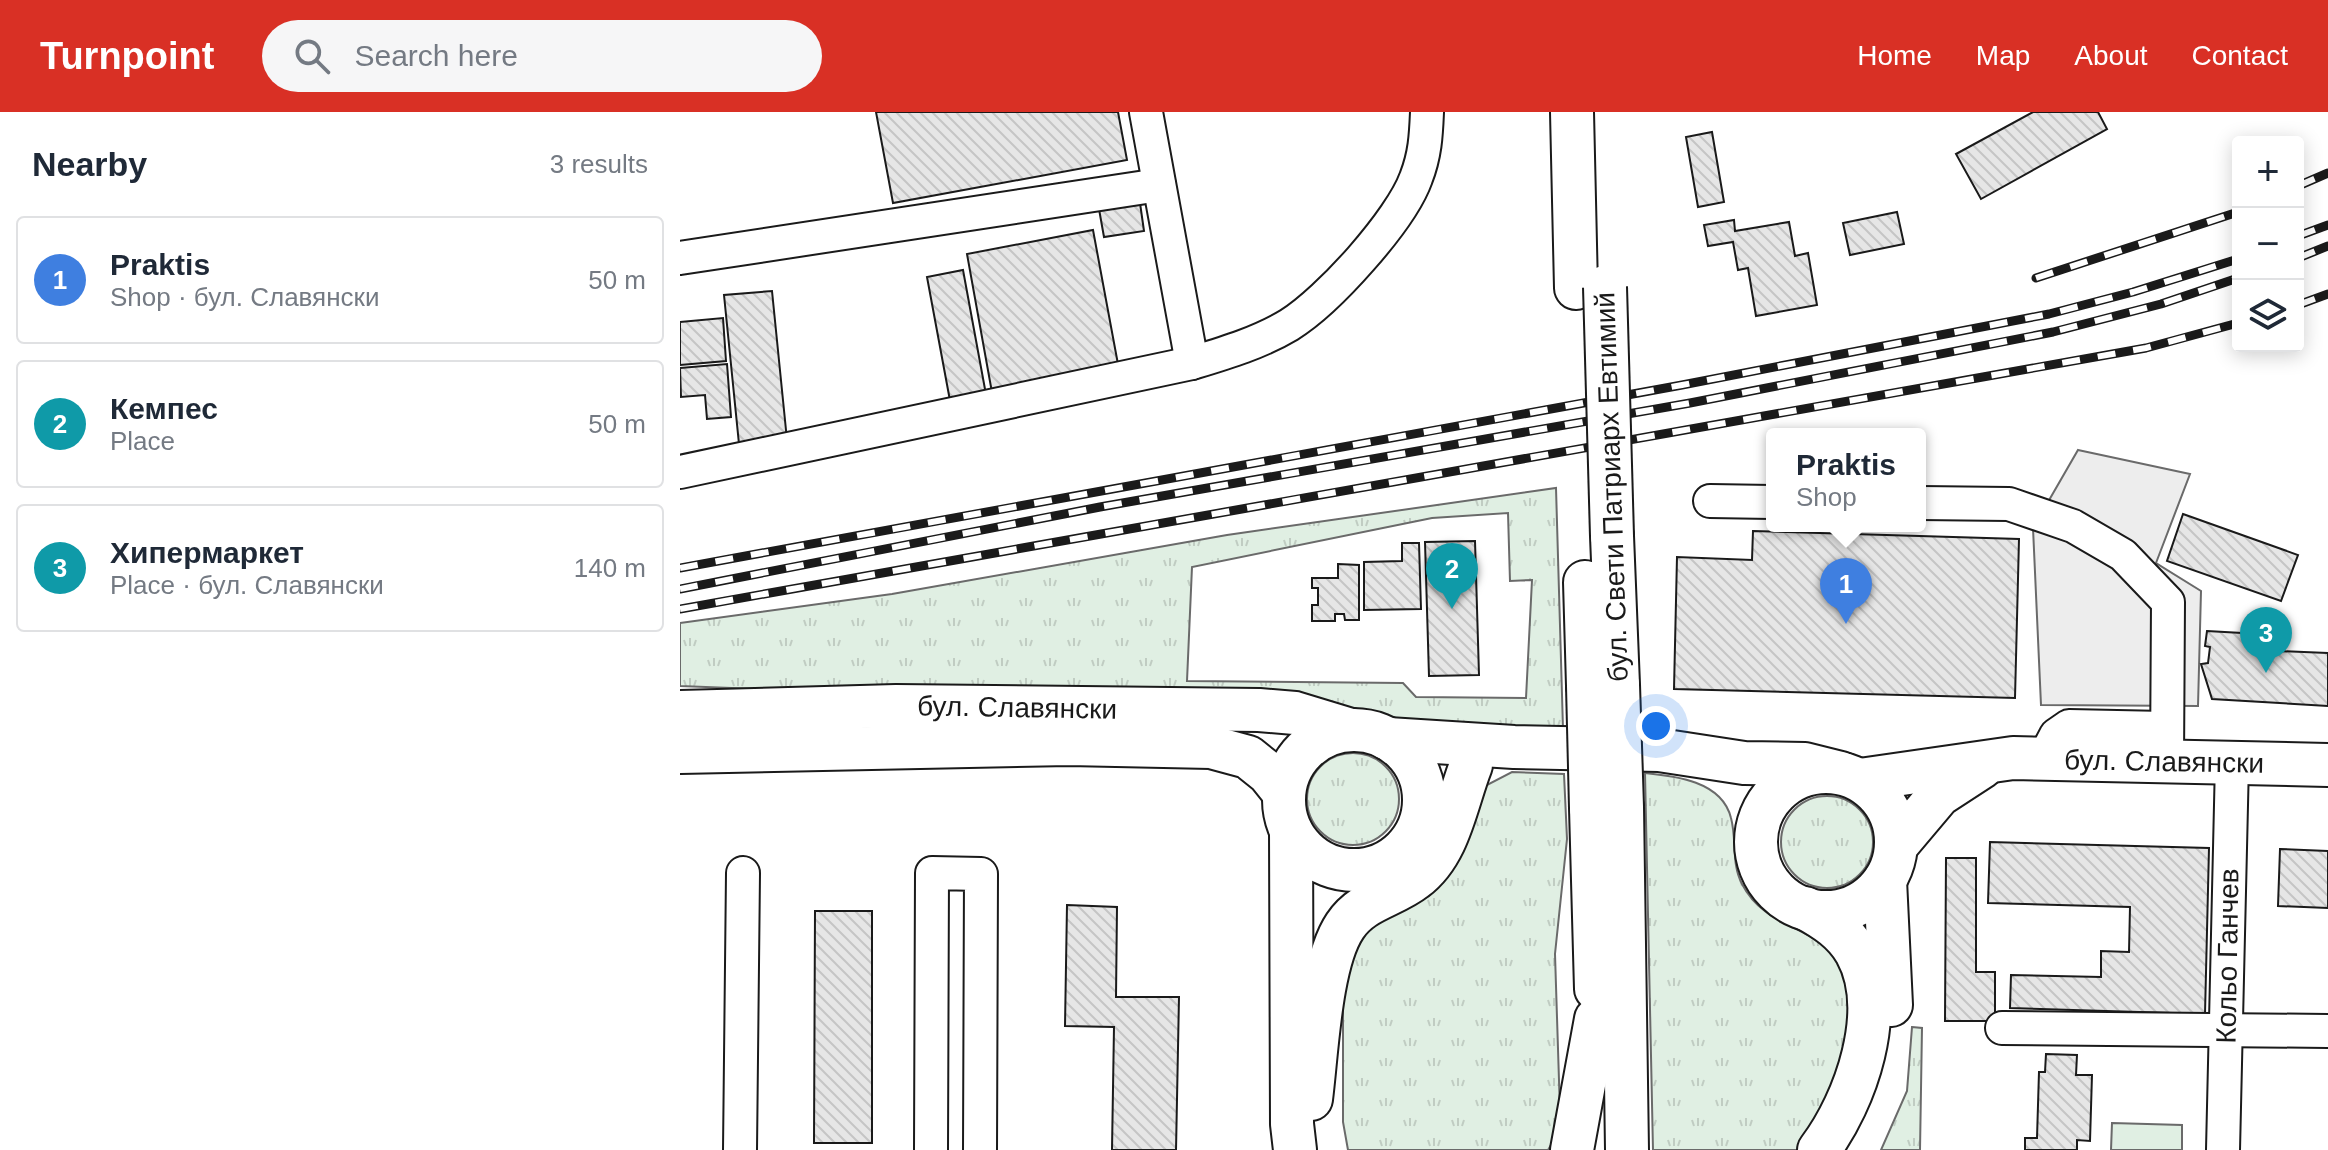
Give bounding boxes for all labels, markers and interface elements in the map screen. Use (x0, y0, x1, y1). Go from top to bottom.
search box (262, 20, 822, 92)
icon: search (290, 34, 334, 78)
text: Turnpoint (40, 35, 214, 77)
text: Search here (354, 39, 518, 72)
text: Home (1857, 40, 1932, 71)
text: Map (1976, 40, 2030, 71)
text: About (2074, 40, 2148, 71)
text: Contact (2192, 40, 2288, 71)
map controls (2232, 136, 2304, 352)
button: + (2232, 136, 2304, 208)
text: Nearby (32, 145, 147, 183)
text: 3 results (550, 149, 648, 179)
button: − (2232, 208, 2304, 280)
text: Praktis (110, 248, 210, 281)
text: 1 (53, 265, 67, 295)
text: 50 m (588, 265, 646, 295)
button: layers (2232, 280, 2304, 352)
text: Shop · бул. Славянски (110, 282, 379, 312)
street label: бул. Свети Патриарх Евтимий (1589, 292, 1634, 682)
text: Кемпес (110, 392, 218, 425)
text: 2 (53, 409, 67, 439)
text: 50 m (588, 409, 646, 439)
text: Place (110, 426, 175, 456)
popup (1766, 428, 1926, 532)
text: Praktis (1796, 448, 1896, 481)
text: Shop (1796, 482, 1857, 512)
text: Хипермаркет (110, 536, 304, 569)
pin: 2 (1426, 543, 1478, 609)
text: 3 (53, 553, 67, 583)
text: 140 m (574, 553, 646, 583)
pin: 1 (1820, 558, 1872, 624)
text: Place · бул. Славянски (110, 570, 384, 600)
pin: 3 (2240, 607, 2292, 673)
street label: бул. Славянски (917, 690, 1117, 725)
your location (1636, 706, 1676, 746)
street label: бул. Славянски (2064, 744, 2264, 779)
street label: Кольо Ганчев (2210, 868, 2245, 1044)

